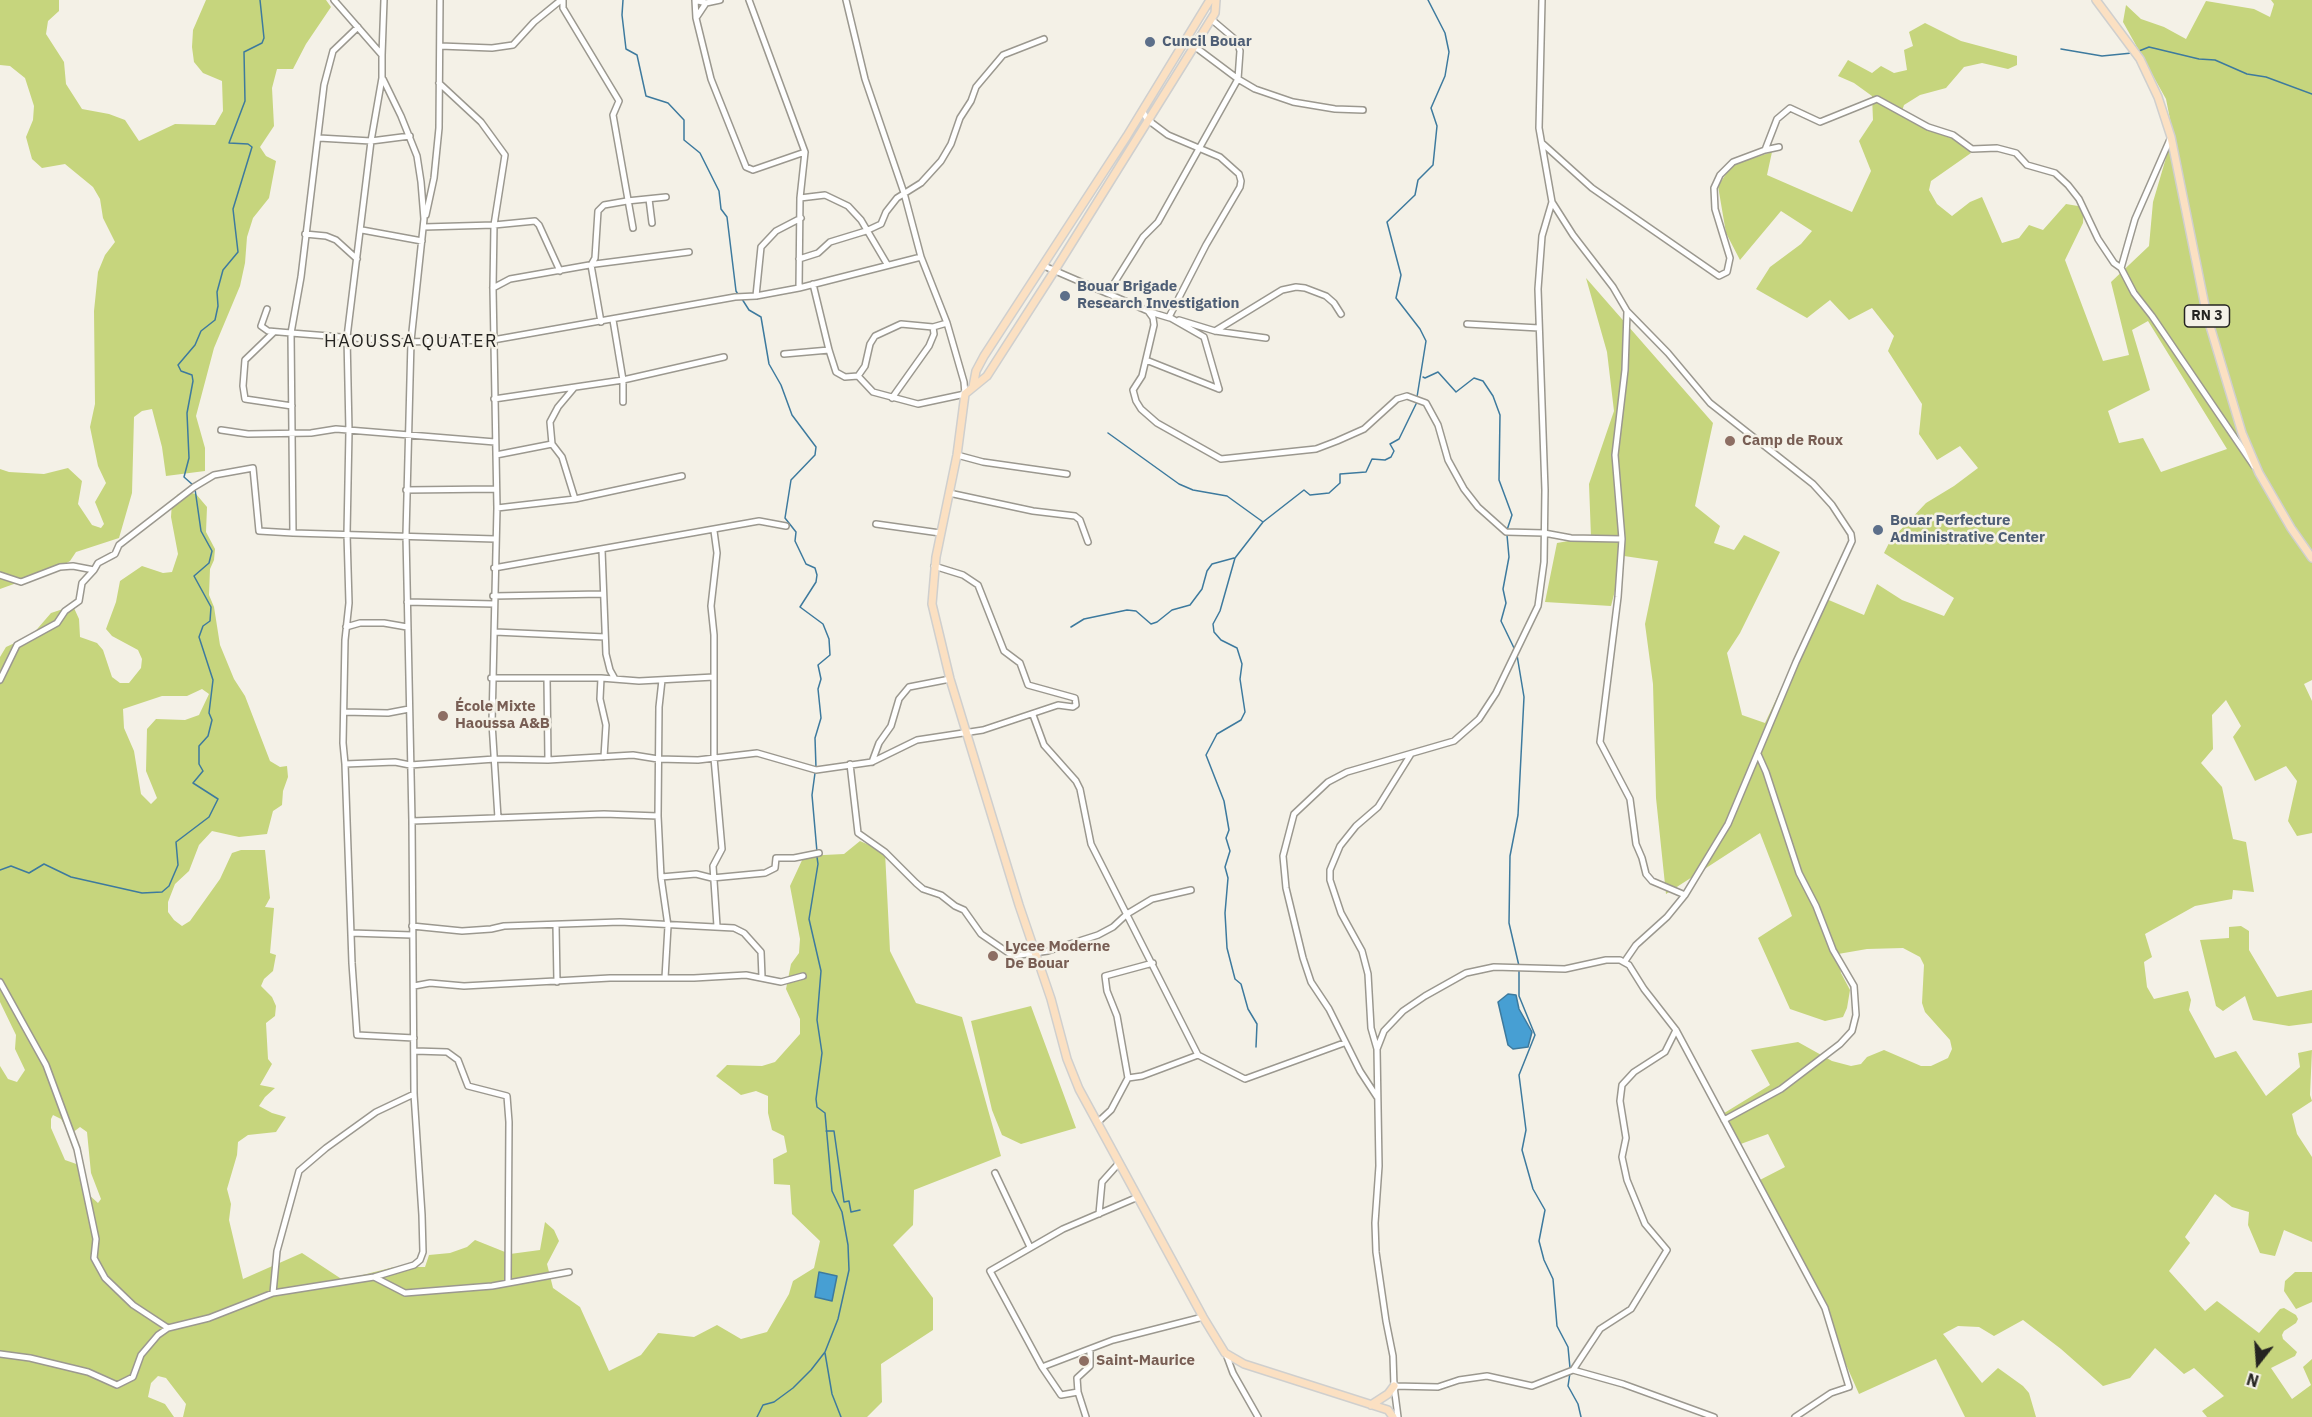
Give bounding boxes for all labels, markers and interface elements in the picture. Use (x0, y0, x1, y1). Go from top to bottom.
place label: Cuncil Bouar (1162, 33, 1252, 51)
marker: Cuncil Bouar (1143, 35, 1157, 49)
place label: Bouar Brigade Research Investigation (1077, 278, 1239, 313)
marker: Bouar Brigade Research Investigation (1058, 289, 1072, 303)
road number: RN 3 (2184, 305, 2230, 327)
district label: HAOUSSA QUATER (324, 331, 498, 353)
place label: Camp de Roux (1742, 432, 1843, 450)
marker: Camp de Roux (1723, 434, 1737, 448)
place label: Bouar Perfecture Administrative Center (1890, 512, 2045, 547)
marker: Bouar Perfecture Administrative Center (1871, 523, 1885, 537)
place label: École Mixte Haoussa A&B (455, 698, 550, 733)
marker: École Mixte Haoussa A&B (436, 709, 450, 723)
place label: Lycee Moderne De Bouar (1005, 938, 1110, 973)
marker: Lycee Moderne De Bouar (986, 949, 1000, 963)
north arrow (2228, 1333, 2288, 1393)
place label: Saint-Maurice (1096, 1352, 1195, 1370)
marker: Saint-Maurice (1077, 1354, 1091, 1368)
text: N (2244, 1369, 2261, 1391)

